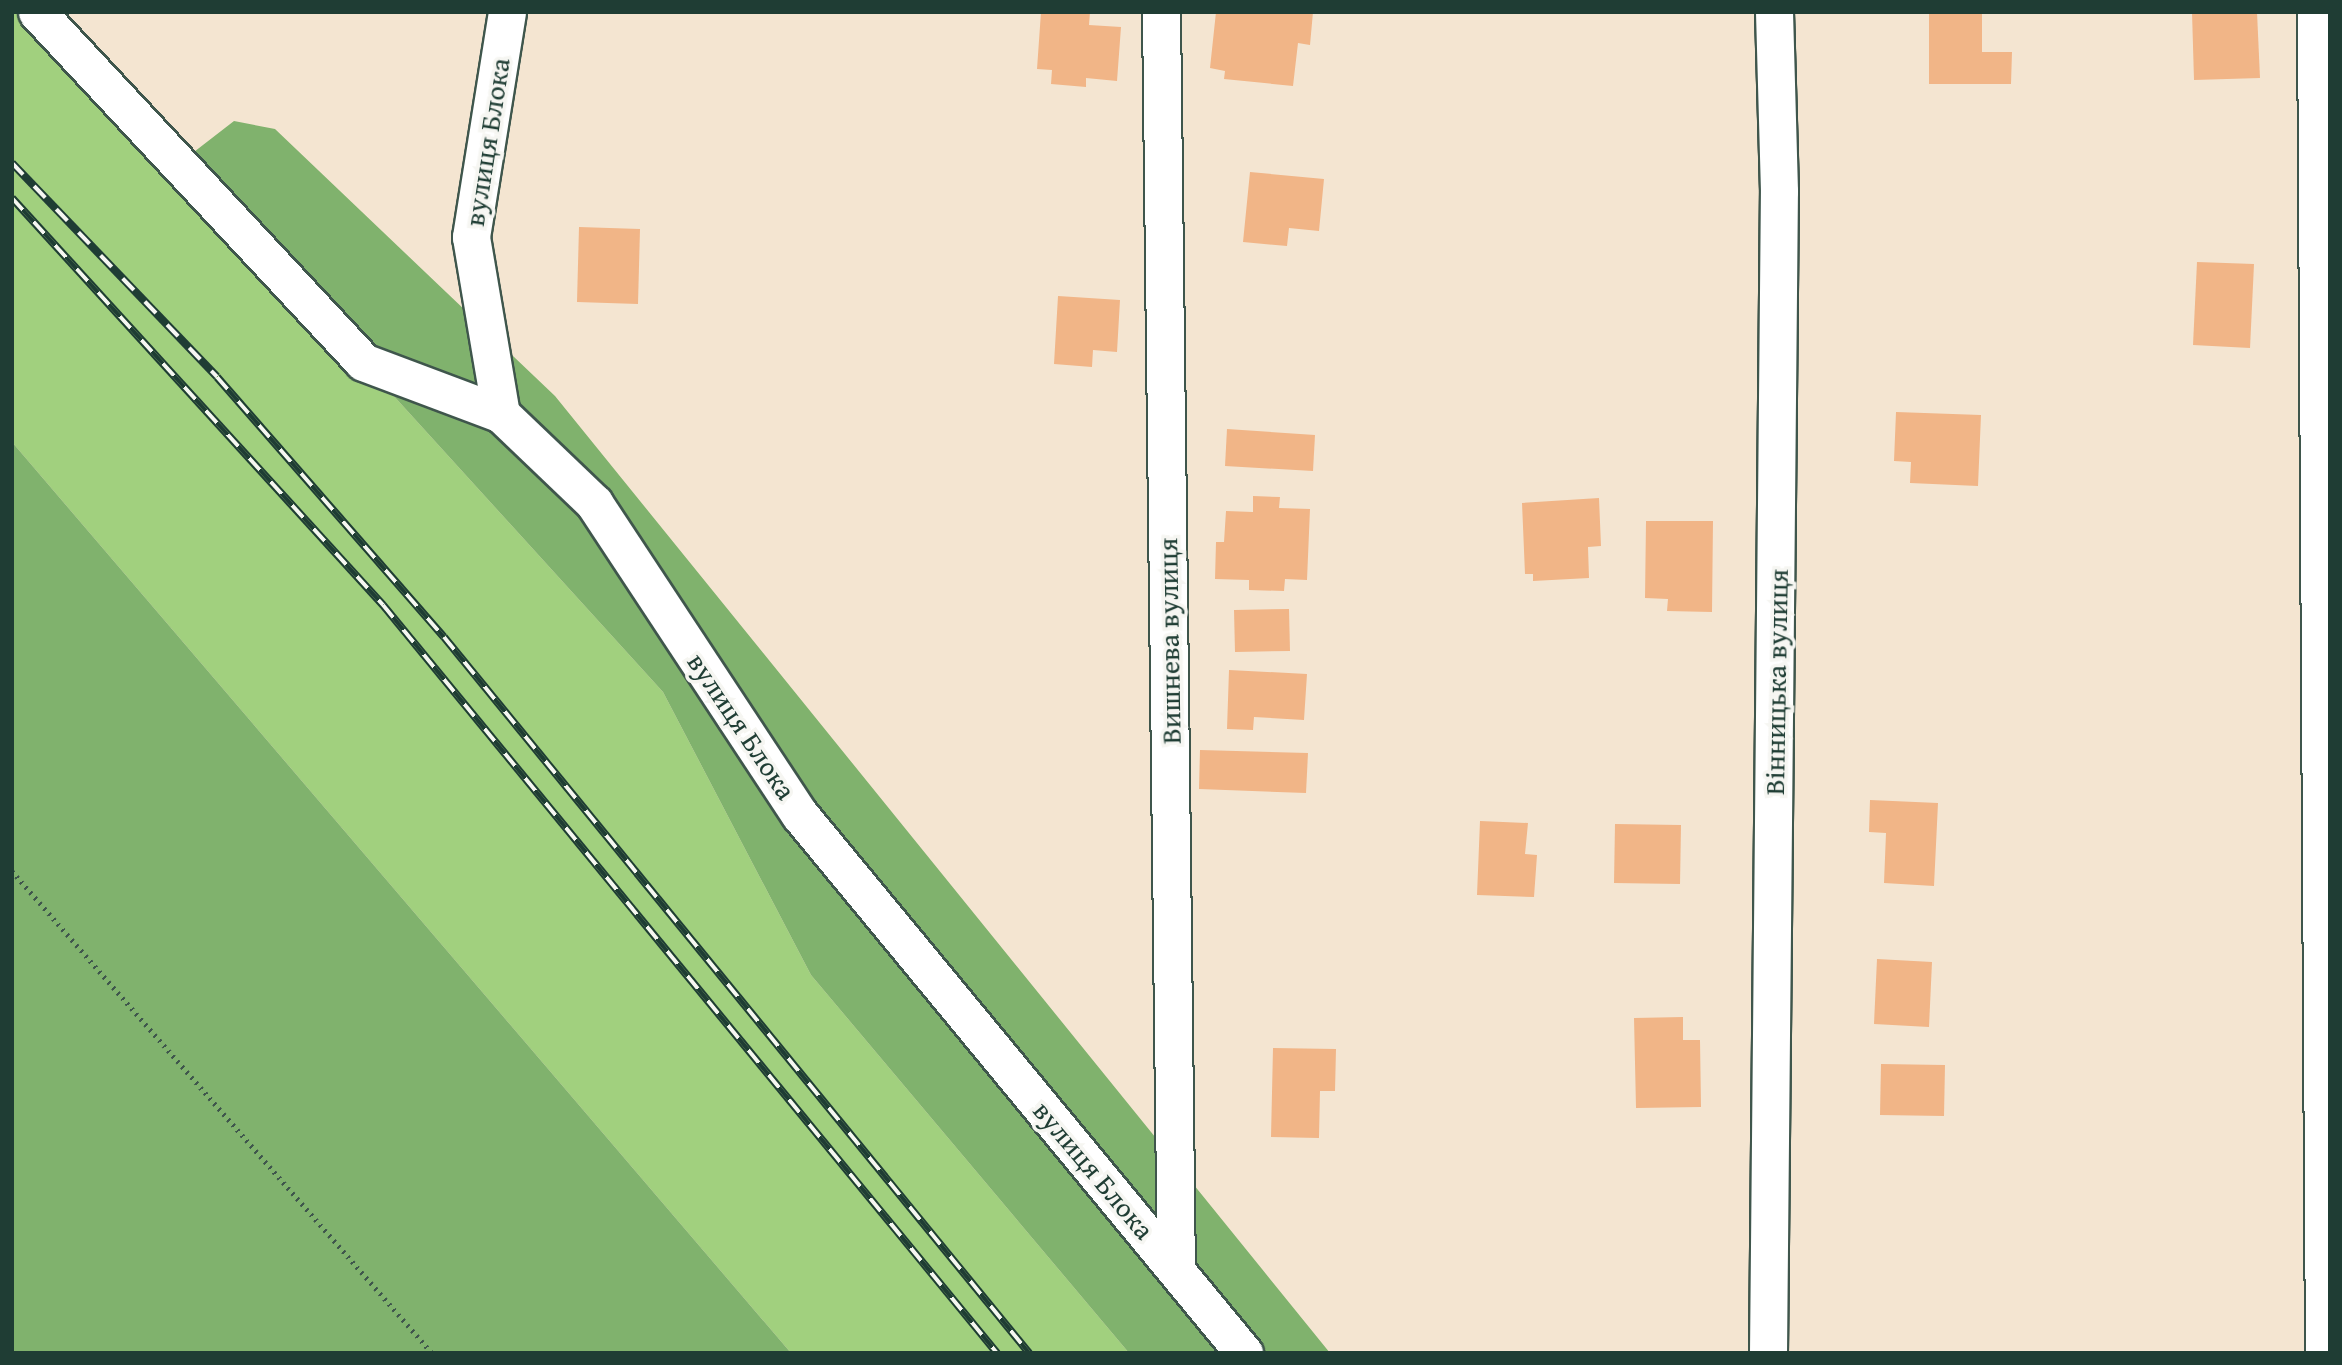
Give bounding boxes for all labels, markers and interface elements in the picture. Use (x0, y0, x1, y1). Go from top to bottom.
street label: вулиця Блока (457, 56, 517, 228)
street label: Вишнева вулиця (1150, 538, 1188, 744)
street label: Вінницька вулиця (1757, 569, 1795, 795)
street label: вулиця Блока (681, 646, 803, 806)
street label: вулиця Блока (1027, 1094, 1161, 1246)

